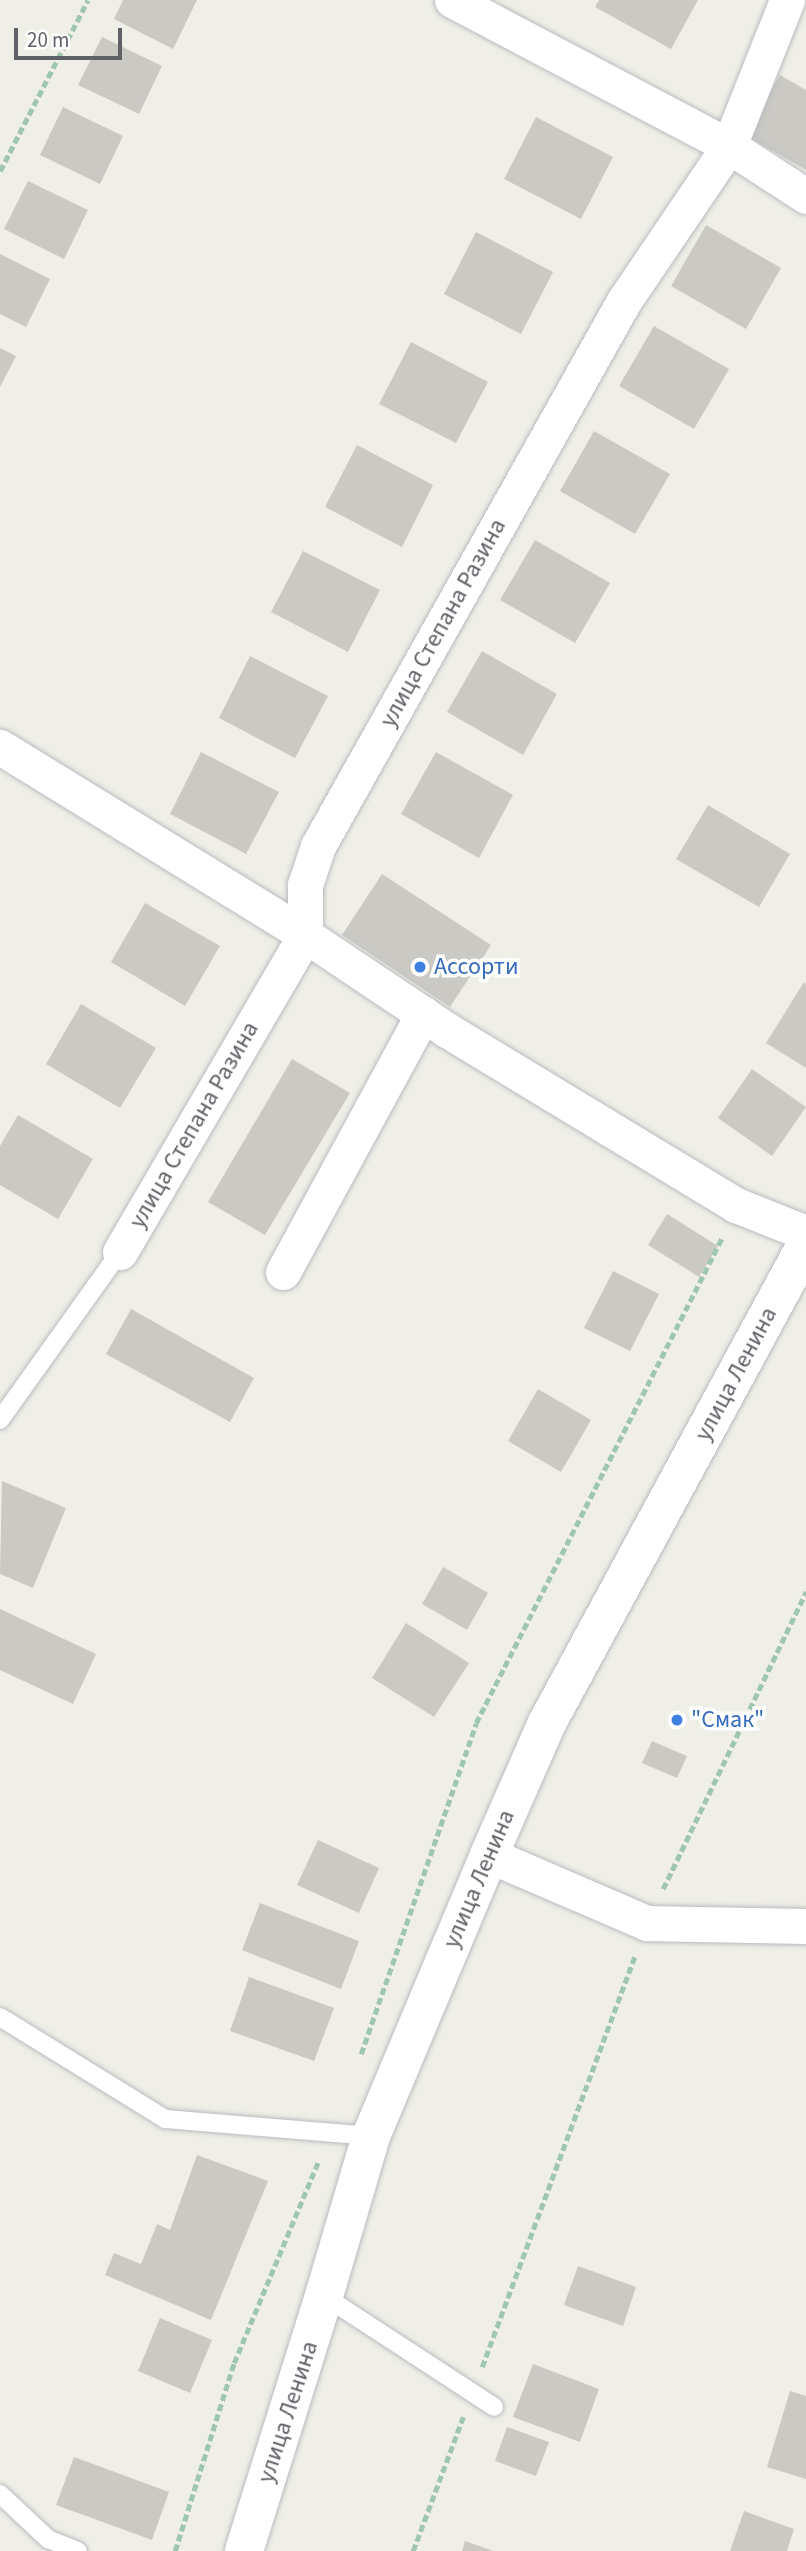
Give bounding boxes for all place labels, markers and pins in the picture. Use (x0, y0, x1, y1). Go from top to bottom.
place label: Ассорти (434, 953, 518, 981)
marker: Ассорти (412, 959, 428, 975)
place label: "Смак" (691, 1706, 764, 1734)
marker: "Смак" (669, 1712, 685, 1728)

